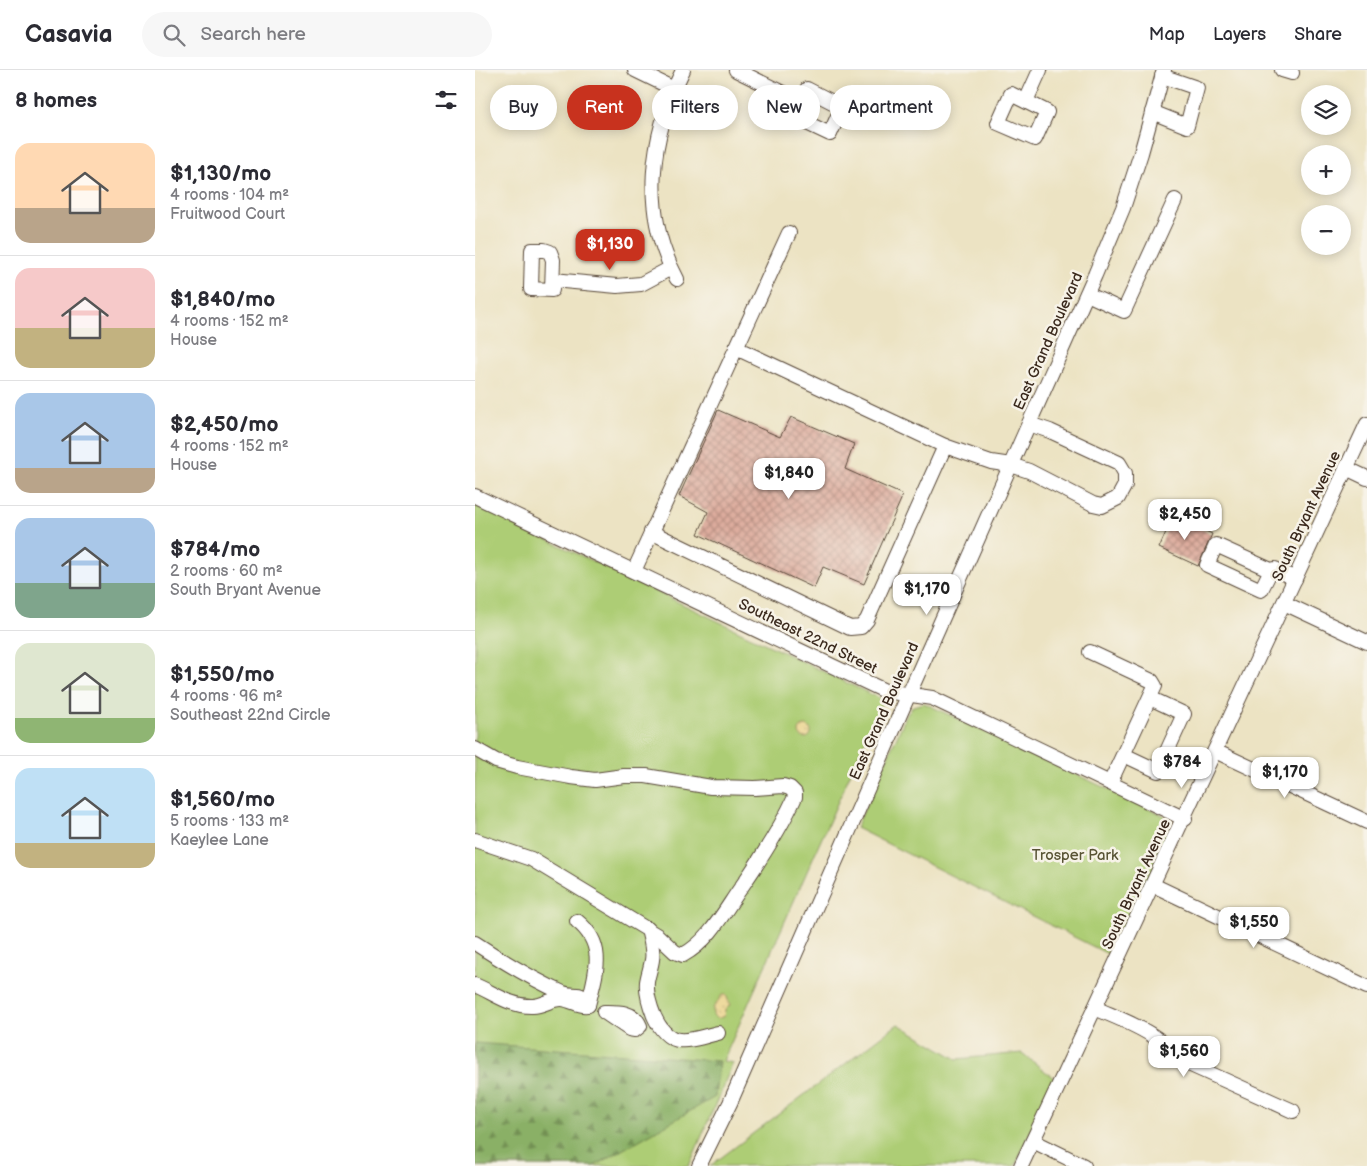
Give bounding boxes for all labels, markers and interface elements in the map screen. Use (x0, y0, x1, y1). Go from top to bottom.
search box (142, 12, 492, 57)
text: Casavia (25, 20, 112, 49)
icon: search (160, 21, 188, 49)
text: Search here (200, 23, 306, 46)
text: Map (1149, 24, 1185, 45)
text: Layers (1213, 24, 1266, 45)
text: Share (1294, 24, 1342, 45)
chip: Buy (490, 85, 557, 130)
chip: Rent (567, 85, 642, 130)
chip: Filters (652, 85, 738, 130)
chip: New (748, 85, 820, 130)
chip: Apartment (830, 85, 951, 130)
map controls (1301, 85, 1351, 255)
button: layers (1301, 85, 1351, 135)
icon: filters (432, 86, 460, 114)
text: 8 homes (15, 88, 97, 113)
button: + (1301, 145, 1351, 195)
text: $1,130/mo (170, 161, 271, 186)
icon: home (55, 163, 115, 223)
text: 4 rooms · 104 m² (170, 186, 289, 205)
text: Fruitwood Court (170, 205, 285, 224)
button: − (1301, 205, 1351, 255)
pin: $1,130 (569, 228, 651, 271)
text: $1,130 (587, 235, 633, 254)
street label: East Grand Boulevard (1010, 269, 1087, 413)
text: $1,840/mo (170, 287, 275, 312)
icon: home (55, 288, 115, 348)
text: 4 rooms · 152 m² (170, 312, 289, 331)
text: House (170, 331, 217, 350)
text: $2,450/mo (170, 412, 278, 437)
icon: home (55, 413, 115, 473)
text: 4 rooms · 152 m² (170, 437, 289, 456)
street label: South Bryant Avenue (1268, 448, 1345, 584)
text: House (170, 456, 217, 475)
pin: $1,840 (748, 458, 830, 500)
text: $1,840 (764, 464, 814, 483)
pin: $2,450 (1144, 498, 1226, 541)
text: $2,450 (1159, 505, 1211, 524)
text: $784/mo (170, 537, 260, 562)
icon: home (55, 538, 115, 598)
text: 2 rooms · 60 m² (170, 562, 283, 581)
pin: $1,170 (886, 574, 968, 616)
text: $1,170 (904, 580, 950, 599)
text: South Bryant Avenue (170, 581, 321, 600)
street label: Southeast 22nd Street (735, 595, 881, 678)
street label: East Grand Boulevard (846, 639, 923, 783)
text: $1,550/mo (170, 662, 274, 687)
icon: home (55, 663, 115, 723)
text: 4 rooms · 96 m² (170, 687, 283, 706)
text: Southeast 22nd Circle (170, 706, 330, 725)
pin: $784 (1152, 746, 1212, 789)
text: $784 (1163, 753, 1201, 772)
pin: $1,170 (1244, 756, 1326, 799)
text: $1,170 (1262, 763, 1308, 782)
text: $1,560/mo (170, 787, 275, 812)
icon: home (55, 788, 115, 848)
text: 5 rooms · 133 m² (170, 812, 289, 831)
street label: South Bryant Avenue (1098, 816, 1175, 952)
text: Kaeylee Lane (170, 831, 269, 850)
park label: Trosper Park (1032, 846, 1119, 865)
pin: $1,550 (1213, 906, 1295, 949)
text: $1,550 (1229, 913, 1279, 932)
pin: $1,560 (1143, 1036, 1225, 1078)
text: $1,560 (1159, 1042, 1209, 1061)

